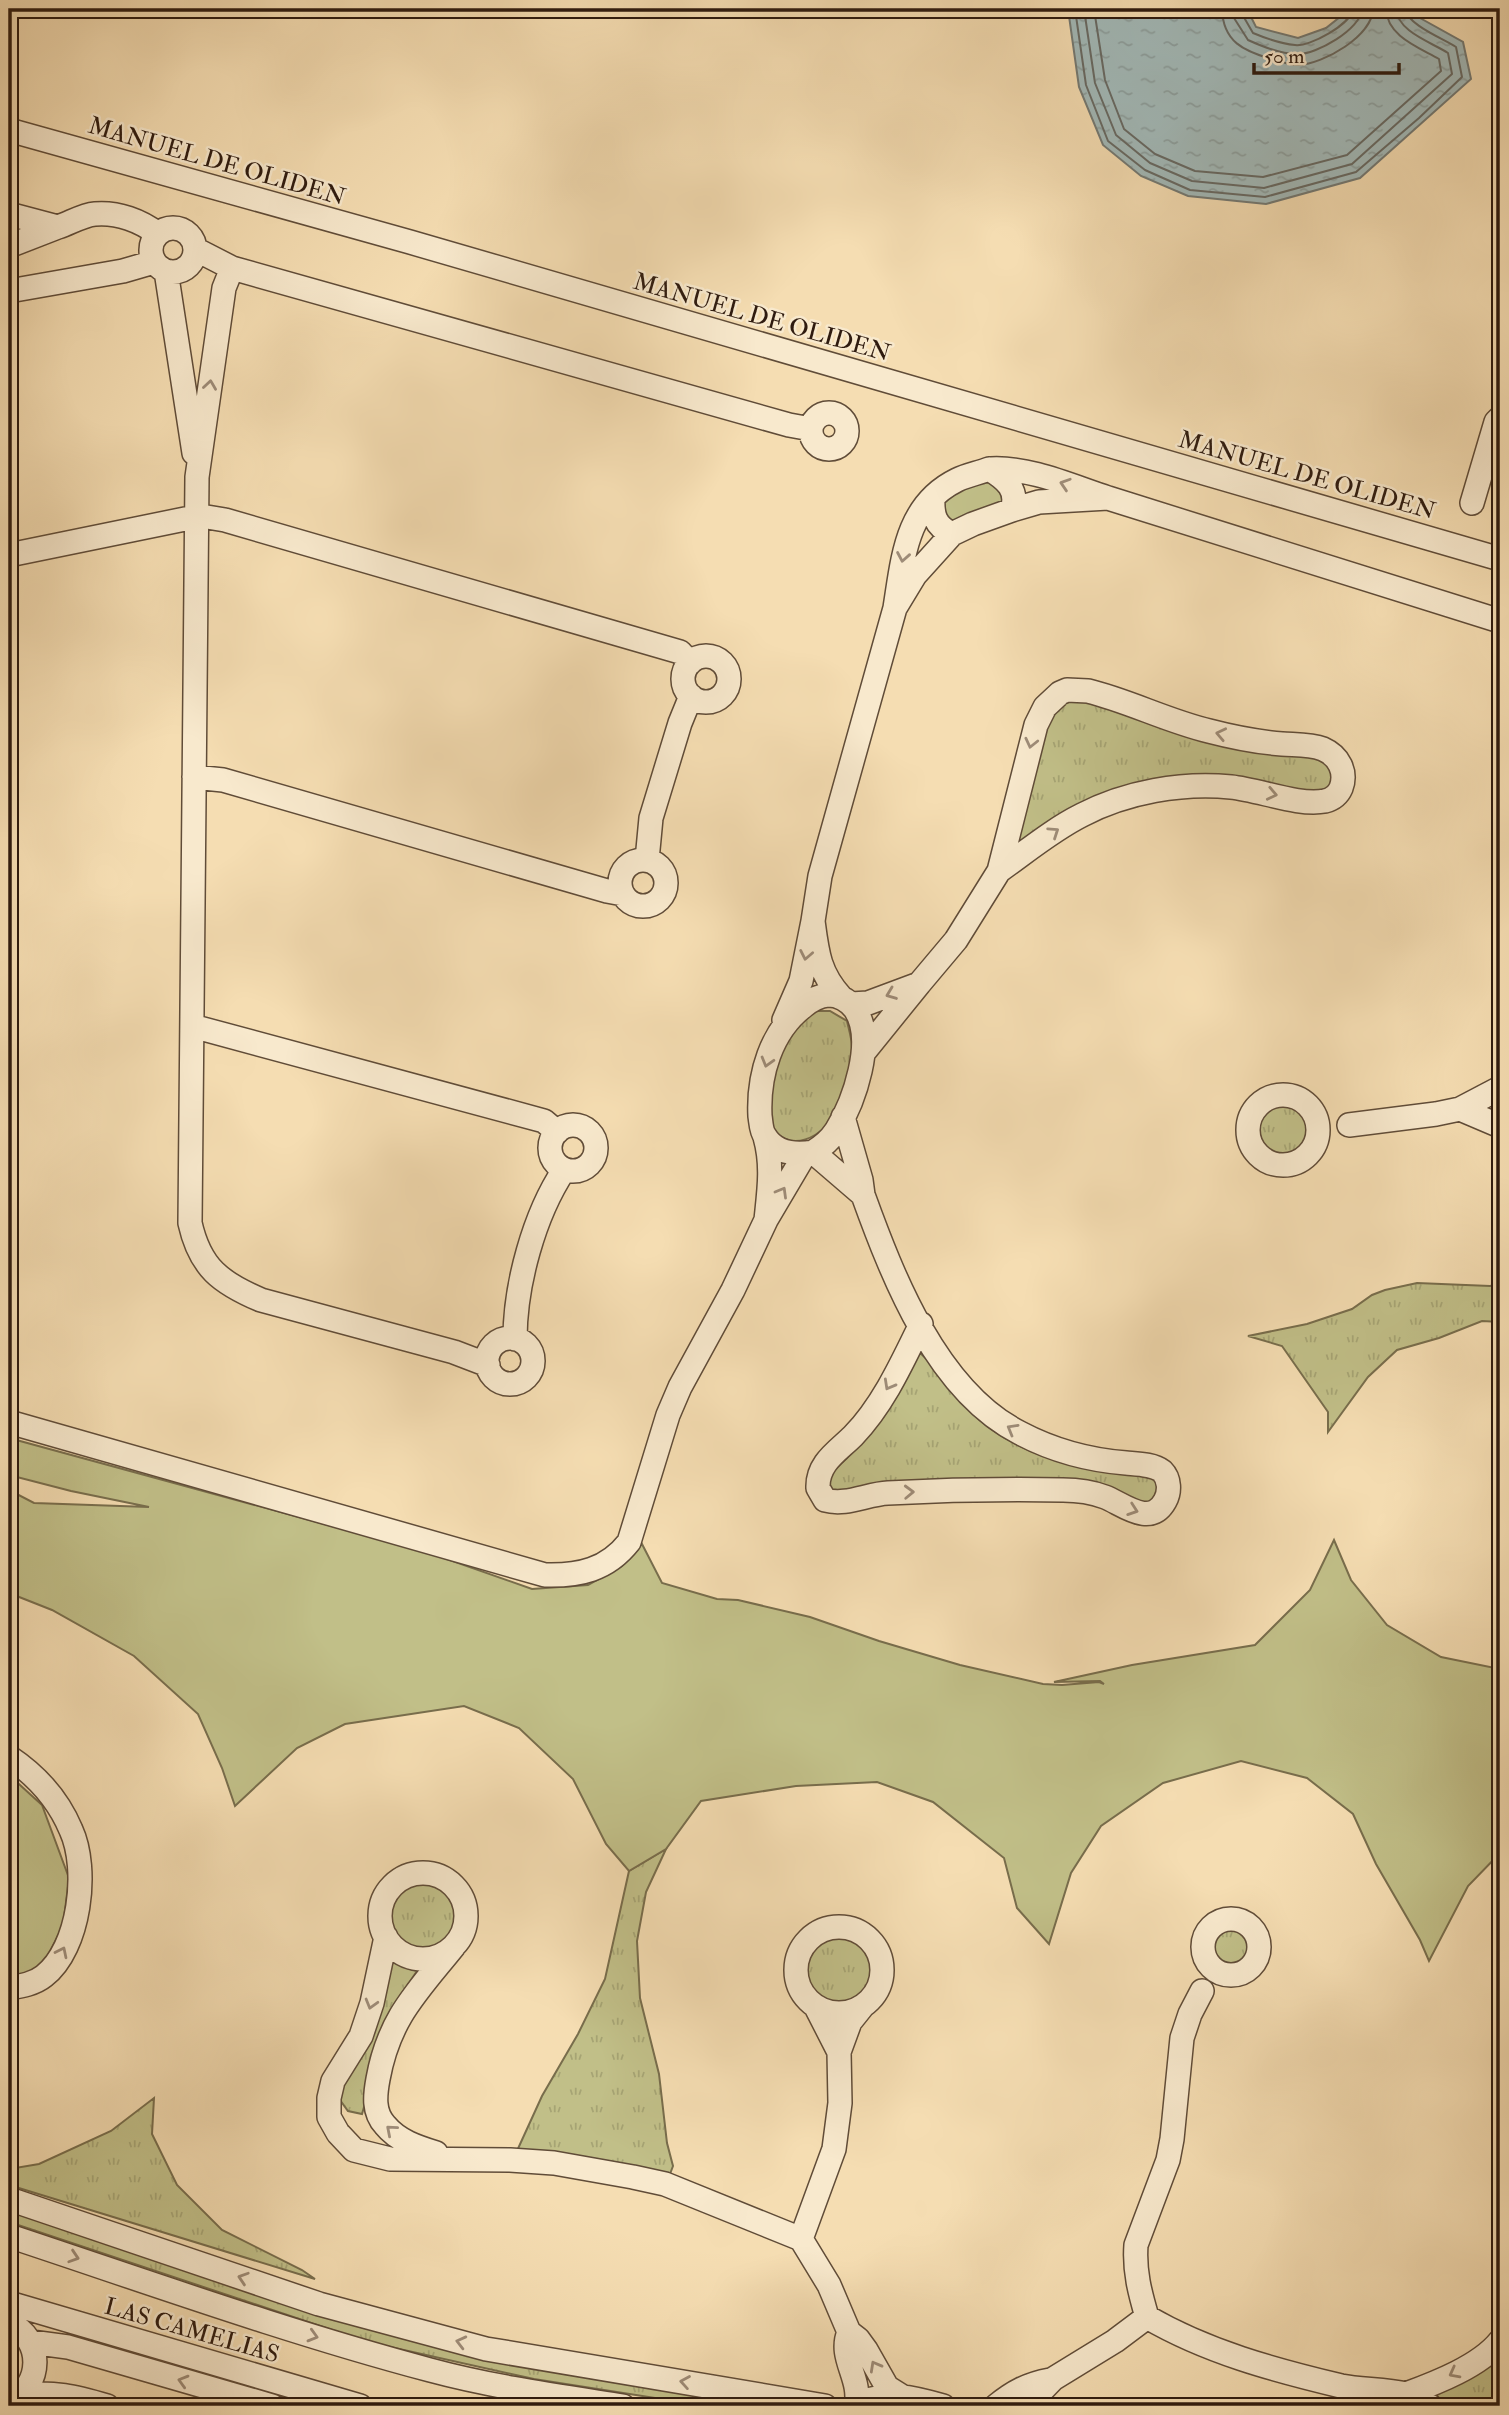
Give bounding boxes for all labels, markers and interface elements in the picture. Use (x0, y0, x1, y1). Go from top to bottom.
scale bar (1254, 32, 1399, 76)
text: 50 m (1264, 43, 1305, 70)
street label: MANUEL DE OLIDEN (85, 110, 349, 213)
street label: MANUEL DE OLIDEN (630, 266, 894, 369)
one-way arrow (202, 379, 217, 391)
street label: MANUEL DE OLIDEN (1175, 424, 1439, 527)
one-way arrow (1059, 478, 1072, 492)
one-way arrow (896, 551, 911, 563)
one-way arrow (1215, 728, 1227, 742)
one-way arrow (1025, 737, 1040, 749)
one-way arrow (1266, 786, 1278, 800)
one-way arrow (1047, 827, 1060, 840)
one-way arrow (799, 949, 814, 961)
one-way arrow (886, 986, 898, 1000)
one-way arrow (761, 1056, 776, 1068)
one-way arrow (774, 1187, 787, 1199)
one-way arrow (884, 1378, 897, 1390)
one-way arrow (1007, 1424, 1020, 1437)
one-way arrow (904, 1485, 915, 1500)
one-way arrow (1126, 1501, 1138, 1516)
one-way arrow (54, 1947, 68, 1959)
one-way arrow (365, 1998, 380, 2010)
one-way arrow (386, 2126, 399, 2138)
one-way arrow (67, 2249, 79, 2263)
one-way arrow (237, 2272, 249, 2286)
street label: LAS CAMELIAS (101, 2291, 283, 2370)
one-way arrow (307, 2328, 319, 2342)
one-way arrow (455, 2336, 467, 2350)
one-way arrow (870, 2360, 883, 2373)
one-way arrow (1449, 2365, 1461, 2378)
one-way arrow (177, 2374, 189, 2389)
one-way arrow (679, 2375, 691, 2390)

